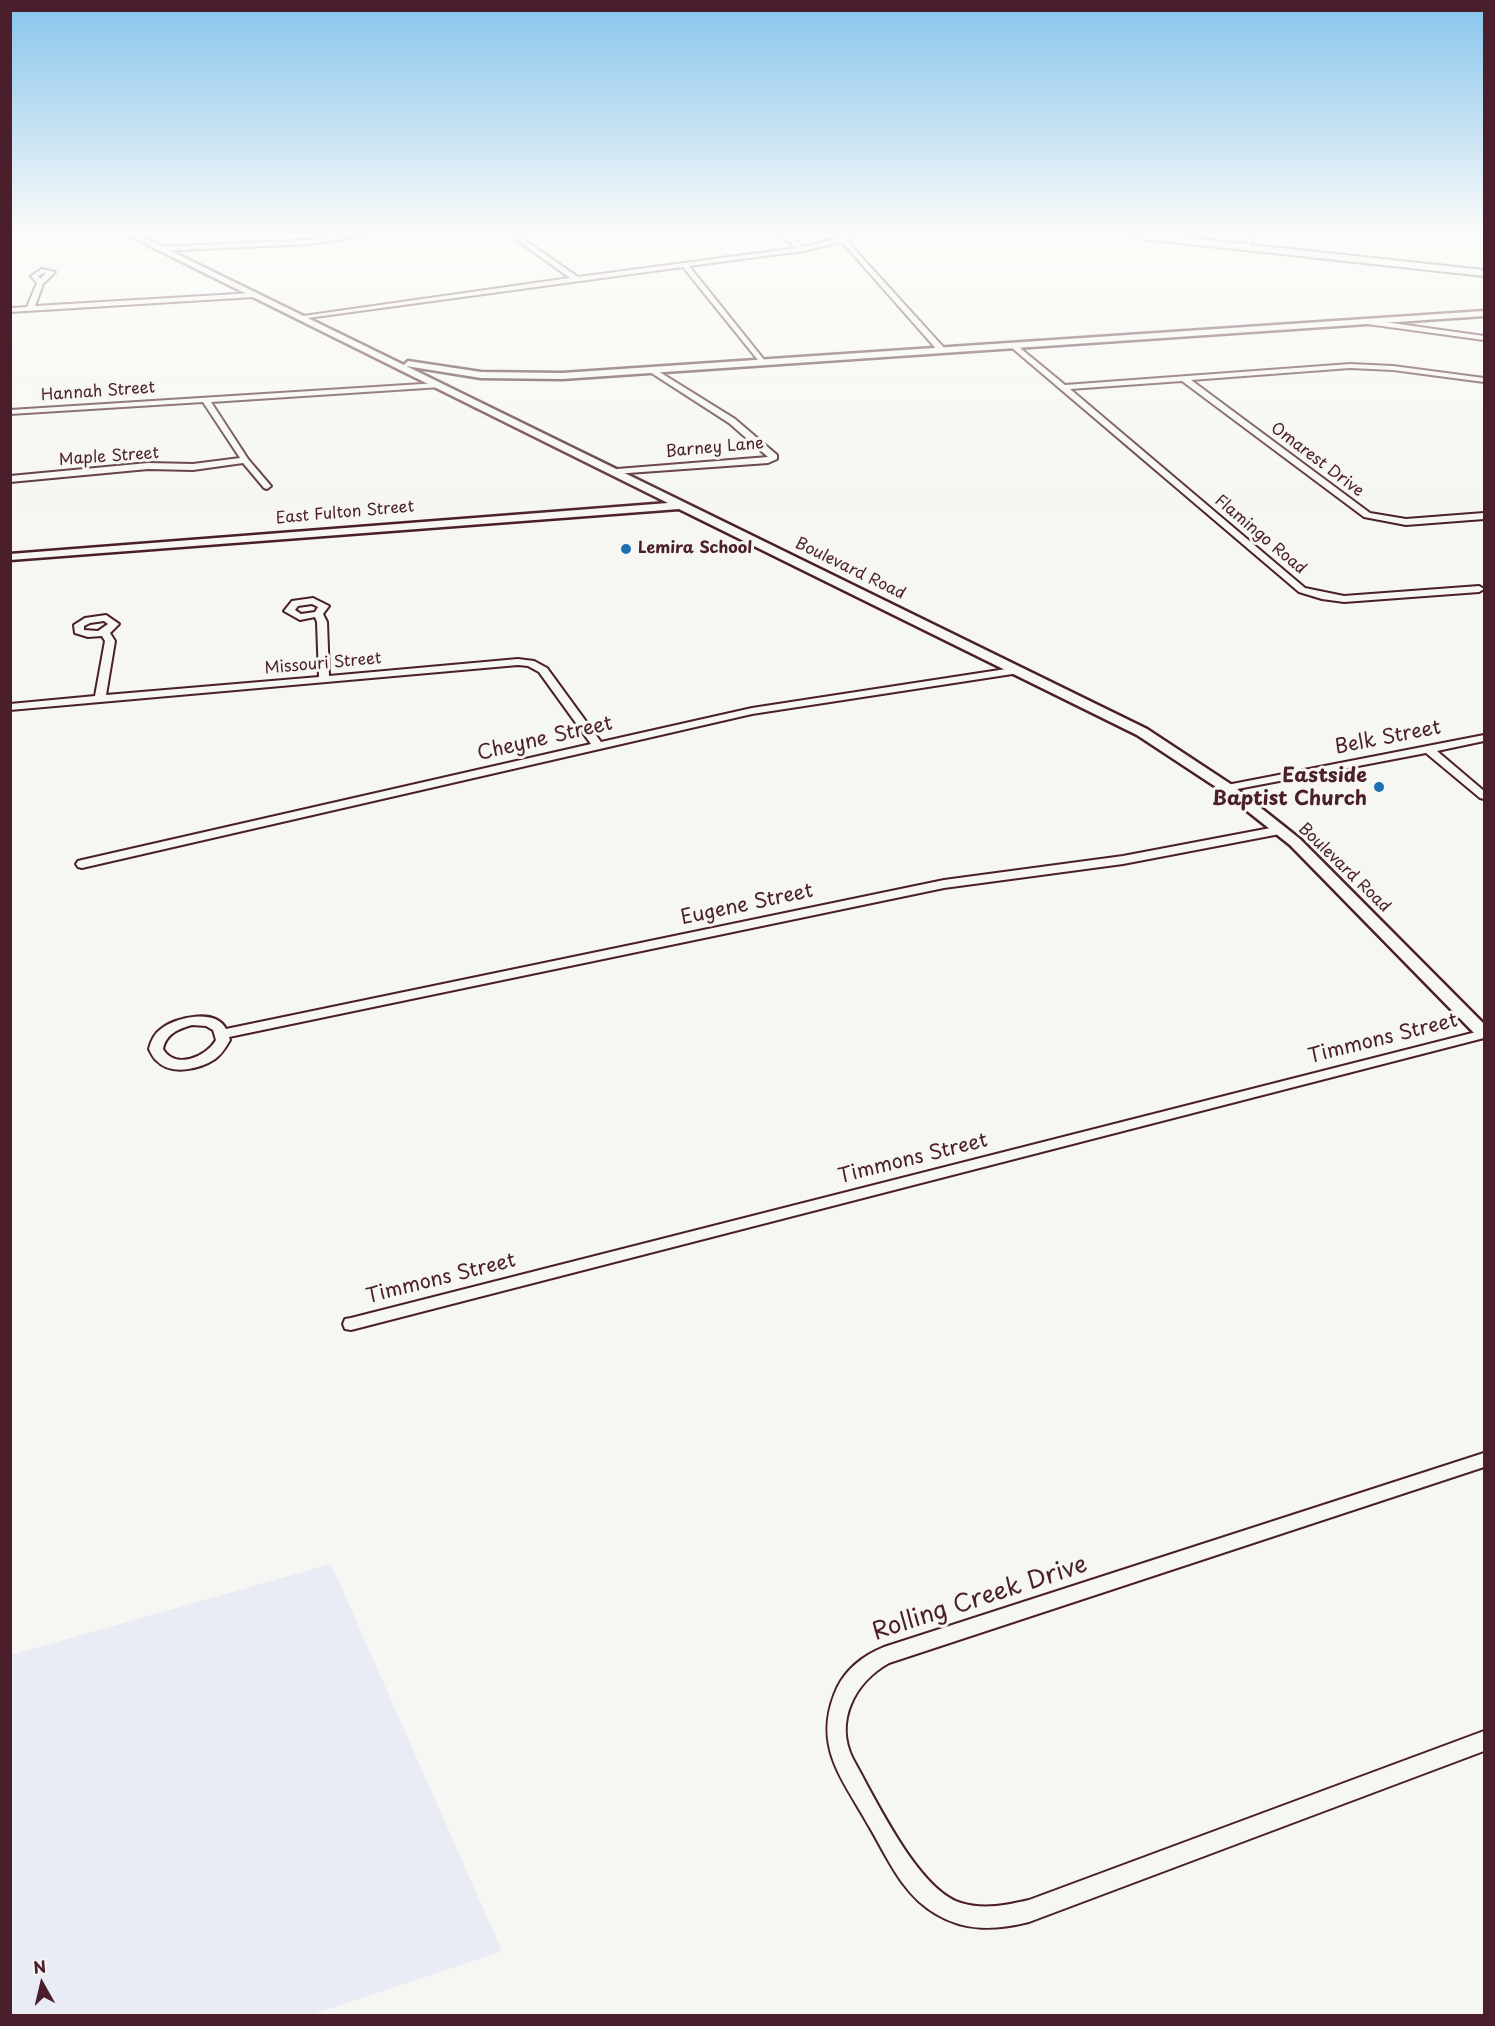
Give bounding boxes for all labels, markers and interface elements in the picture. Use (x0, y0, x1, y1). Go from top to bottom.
street label: Hannah Street (40, 378, 156, 406)
street label: Omarest Drive (1267, 419, 1367, 501)
street label: Barney Lane (665, 434, 765, 462)
street label: Maple Street (58, 444, 160, 470)
street label: Flamingo Road (1210, 491, 1310, 579)
street label: East Fulton Street (275, 497, 415, 529)
street label: Boulevard Road (792, 534, 908, 604)
place label: Lemira School (638, 539, 752, 559)
marker: Lemira School (619, 542, 633, 556)
street label: Missouri Street (264, 649, 382, 679)
street label: Cheyne Street (475, 712, 615, 766)
street label: Belk Street (1333, 716, 1443, 760)
place label: Eastside Baptist Church (1212, 764, 1367, 811)
marker: Eastside Baptist Church (1372, 780, 1386, 794)
street label: Boulevard Road (1294, 819, 1394, 917)
street label: Eugene Street (679, 879, 815, 931)
street label: Timmons Street (1306, 1009, 1460, 1069)
street label: Timmons Street (836, 1129, 990, 1189)
street label: Timmons Street (364, 1249, 518, 1309)
street label: Rolling Creek Drive (869, 1551, 1091, 1647)
text: N (32, 1953, 47, 1979)
north arrow (12, 1954, 72, 2014)

